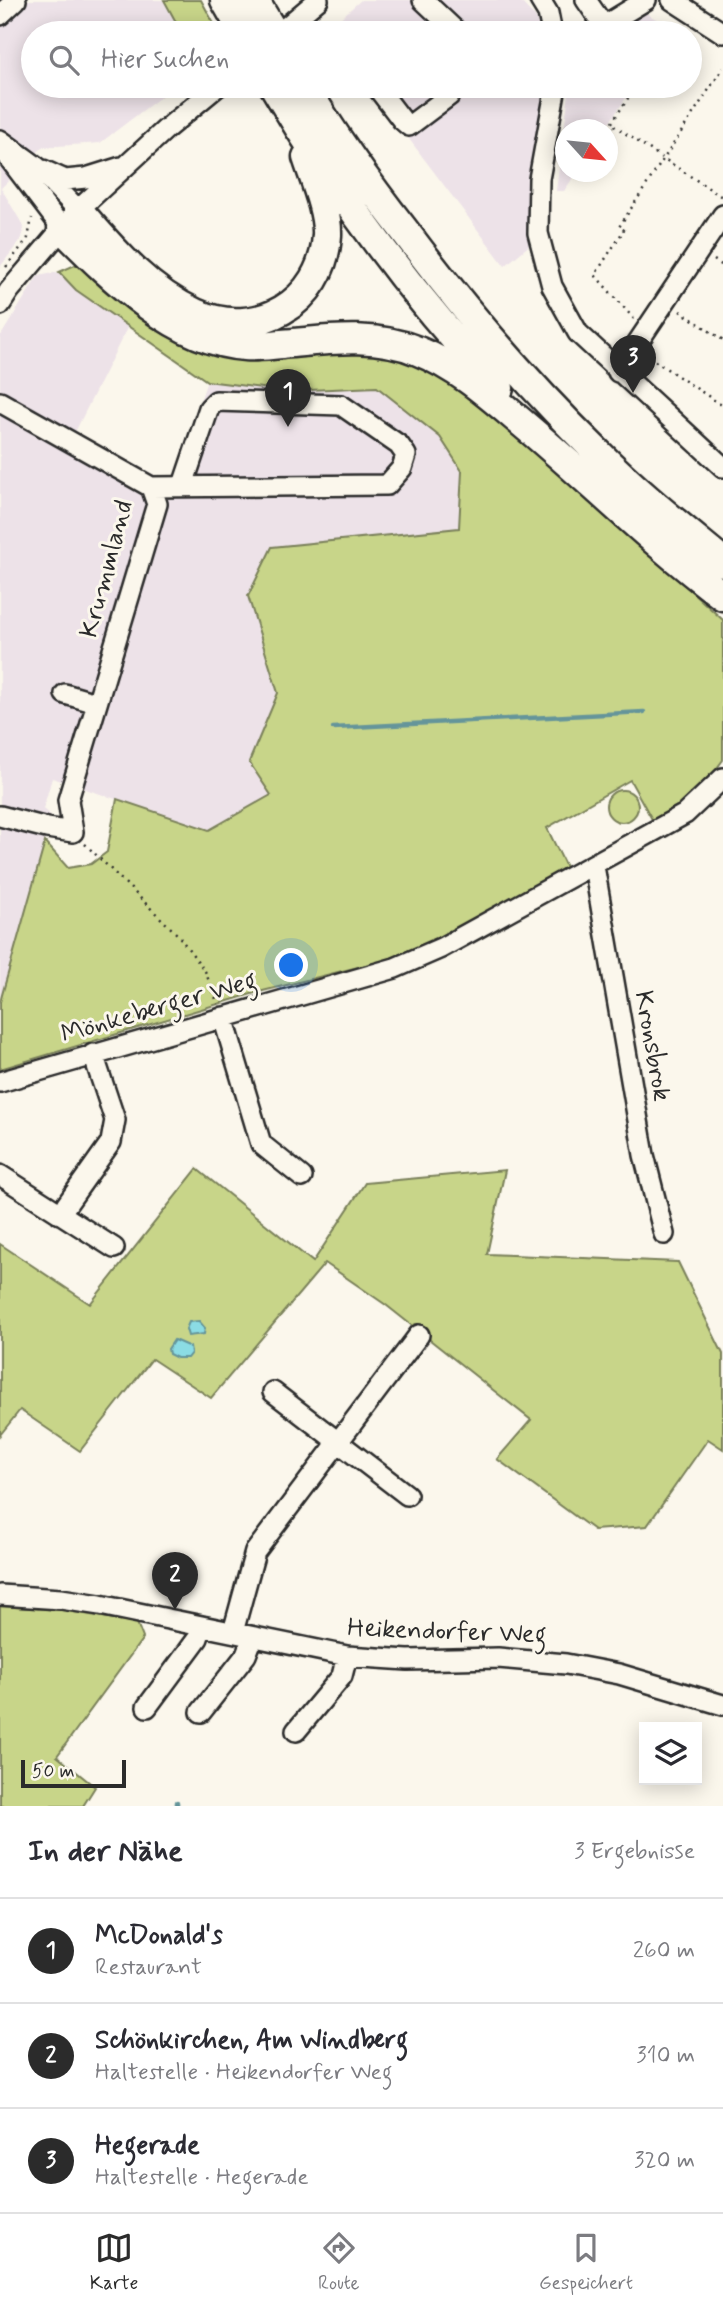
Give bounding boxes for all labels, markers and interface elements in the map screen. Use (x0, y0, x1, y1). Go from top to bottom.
search box (21, 21, 702, 98)
icon: search (45, 41, 83, 79)
text: Hier suchen (101, 43, 229, 77)
north arrow (555, 119, 618, 182)
pin: 3 (610, 335, 656, 393)
pin: 1 (265, 369, 311, 427)
street label: Krummland (72, 496, 142, 642)
your location (274, 948, 308, 982)
street label: Mönkeberger Weg (57, 964, 262, 1055)
street label: Kronsbrok (626, 988, 678, 1104)
pin: 2 (152, 1552, 198, 1610)
street label: Heikendorfer Weg (347, 1612, 547, 1655)
map controls (639, 1722, 702, 1785)
button: layers (639, 1722, 702, 1785)
scale bar (21, 1757, 126, 1789)
text: 50 m (32, 1759, 75, 1784)
text: In der Nähe (28, 1832, 183, 1871)
text: 3 Ergebnisse (574, 1837, 695, 1867)
text: McDonald's (95, 1919, 223, 1953)
text: 1 (46, 1936, 56, 1966)
text: 260 m (633, 1936, 695, 1966)
text: Restaurant (95, 1953, 202, 1983)
text: Schönkirchen, Am Windberg (95, 2024, 408, 2058)
text: 2 (45, 2041, 57, 2071)
text: 310 m (636, 2041, 695, 2071)
text: Haltestelle · Heikendorfer Weg (95, 2058, 392, 2088)
text: Hegerade (95, 2129, 200, 2163)
text: 3 (46, 2146, 56, 2176)
text: 320 m (634, 2146, 695, 2176)
text: Haltestelle · Hegerade (95, 2163, 309, 2193)
tab: Karte (90, 2229, 138, 2296)
tab: Route (318, 2229, 359, 2296)
tab: Gespeichert (539, 2229, 633, 2296)

